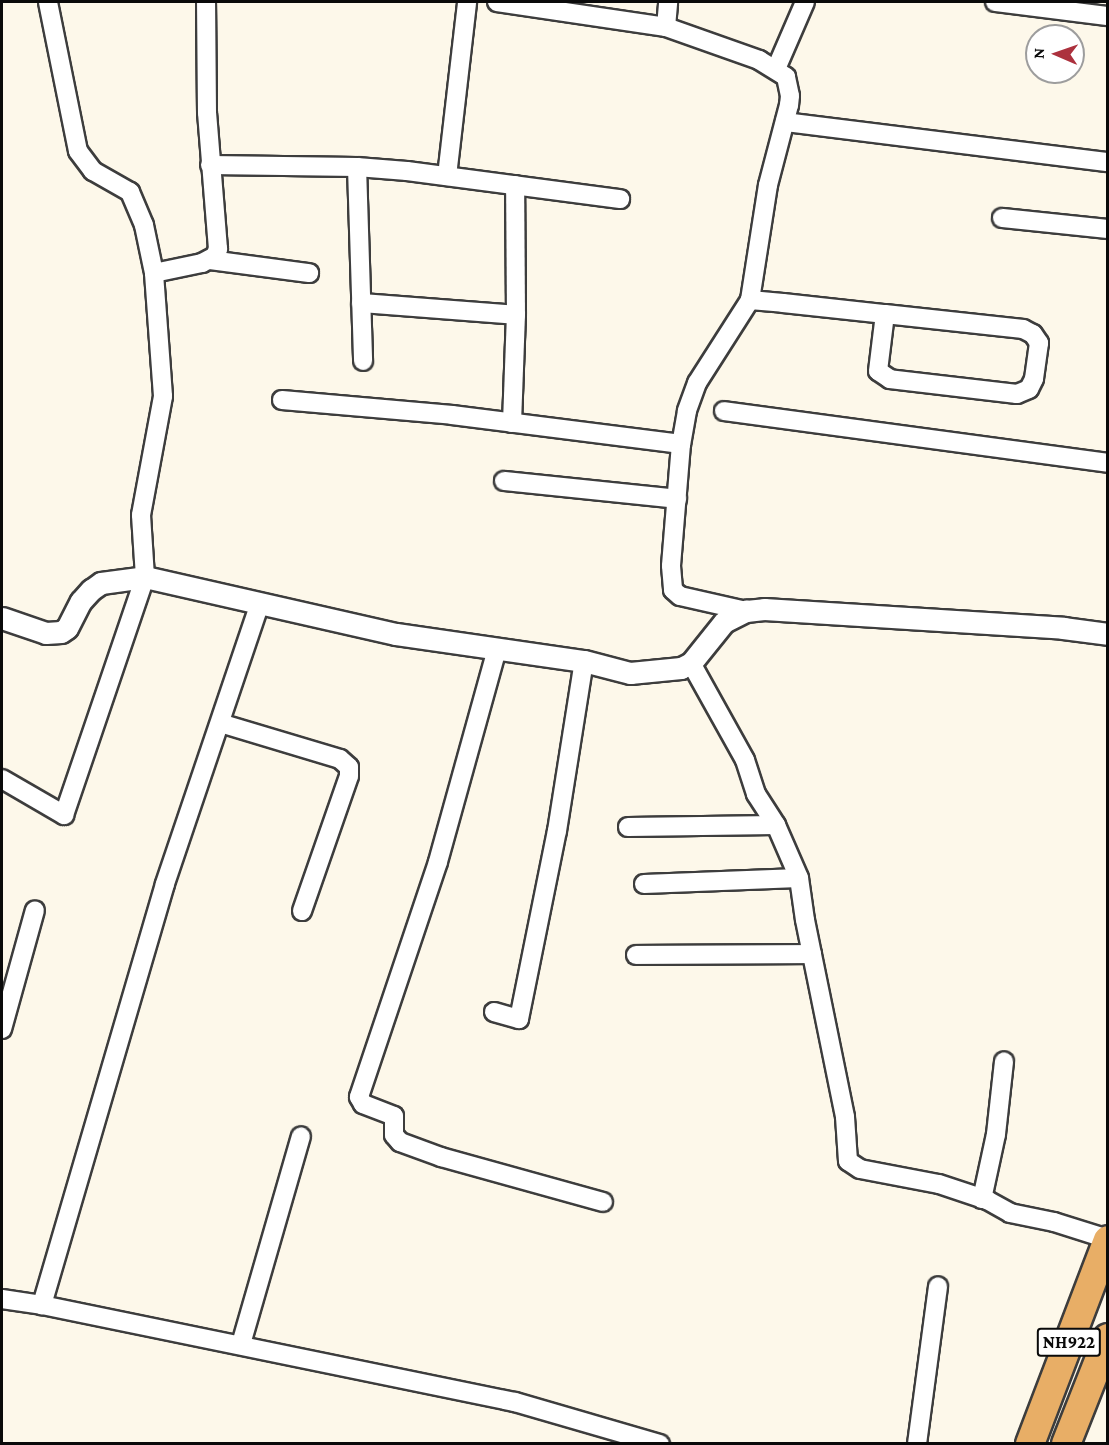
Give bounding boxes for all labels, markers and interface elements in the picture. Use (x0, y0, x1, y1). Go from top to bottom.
north arrow (1025, 24, 1085, 84)
text: N (1030, 48, 1047, 59)
road number: NH922 (1036, 1327, 1102, 1357)

